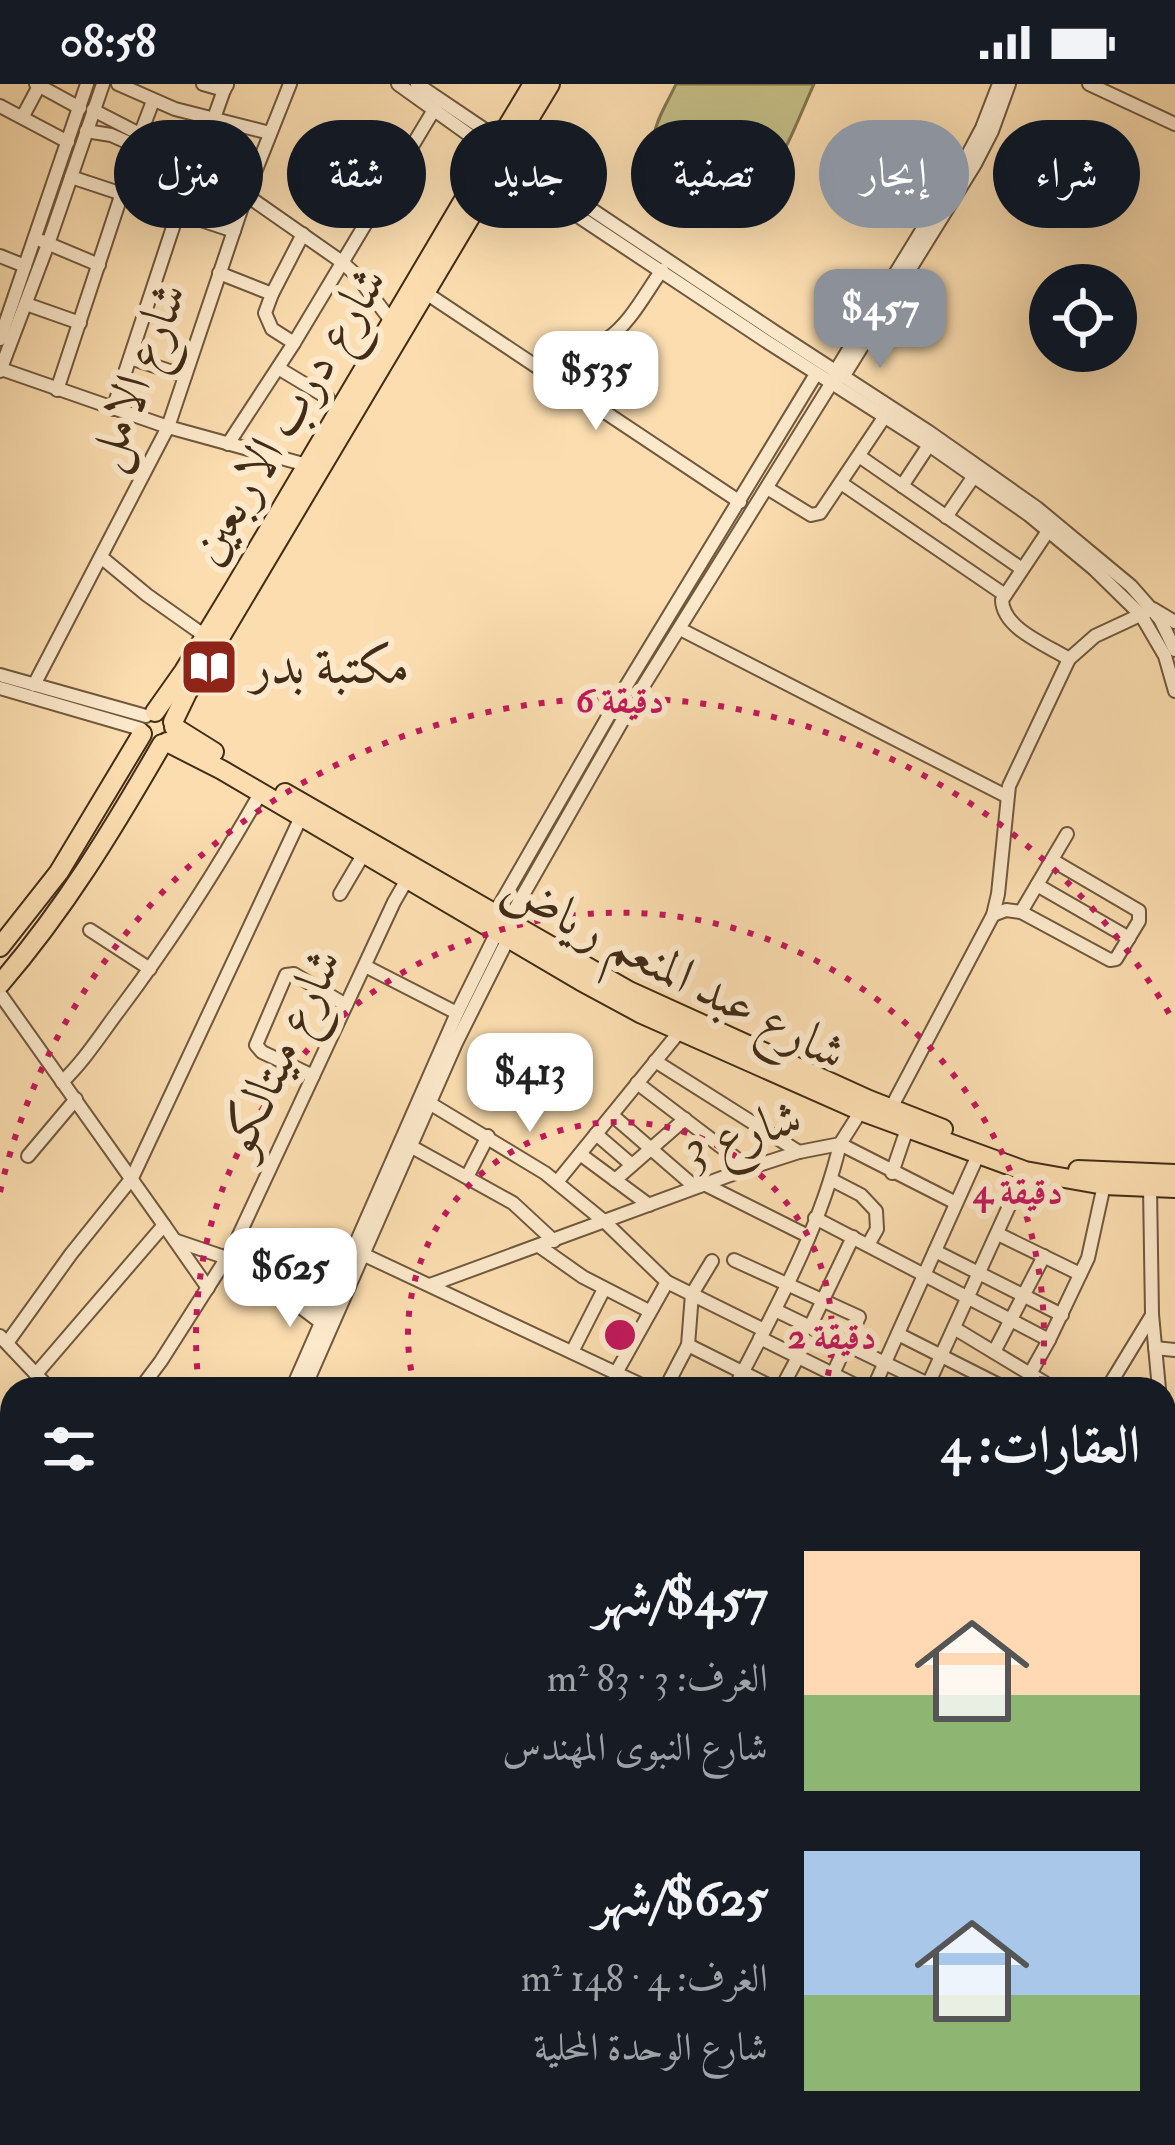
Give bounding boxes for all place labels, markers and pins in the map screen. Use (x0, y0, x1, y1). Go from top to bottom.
pin: $457 (809, 269, 951, 371)
pin: $535 (525, 331, 667, 433)
place label: مكتبة بدر (246, 635, 409, 699)
library icon: مكتبة بدر (178, 636, 240, 698)
pin: $413 (459, 1033, 601, 1135)
pin: $625 (219, 1228, 361, 1330)
centre of rings (599, 1314, 641, 1356)

